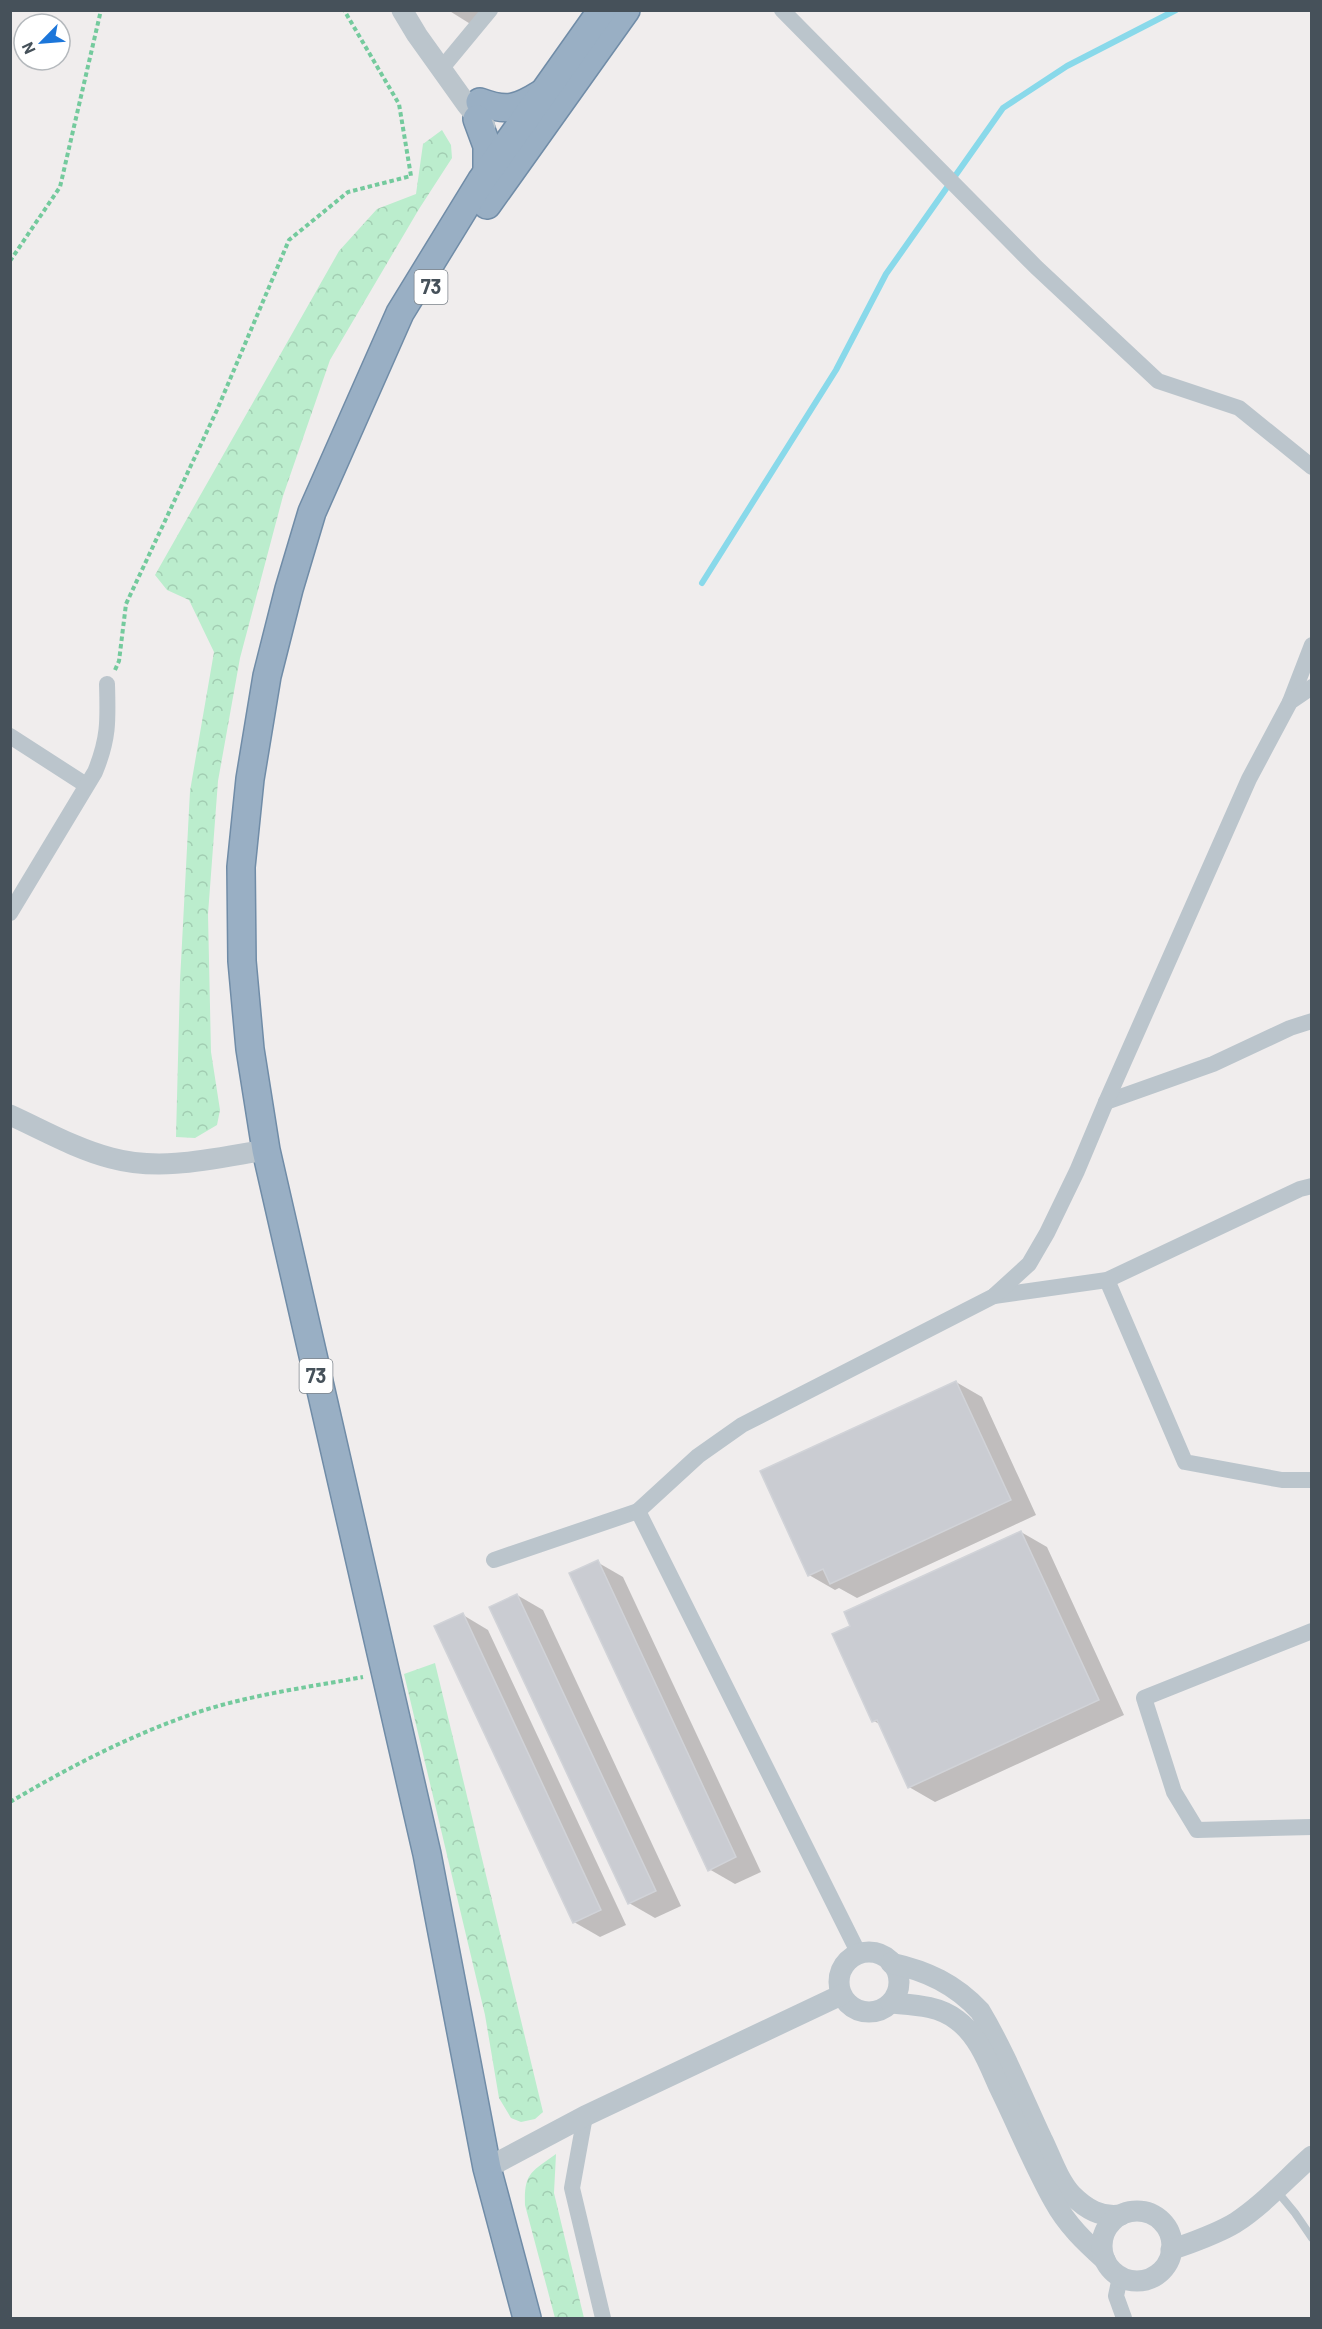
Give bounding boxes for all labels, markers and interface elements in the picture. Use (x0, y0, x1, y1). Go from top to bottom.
north arrow (12, 12, 72, 72)
text: N (17, 40, 39, 57)
road number: 73 (414, 270, 448, 304)
road number: 73 (300, 1359, 332, 1393)

